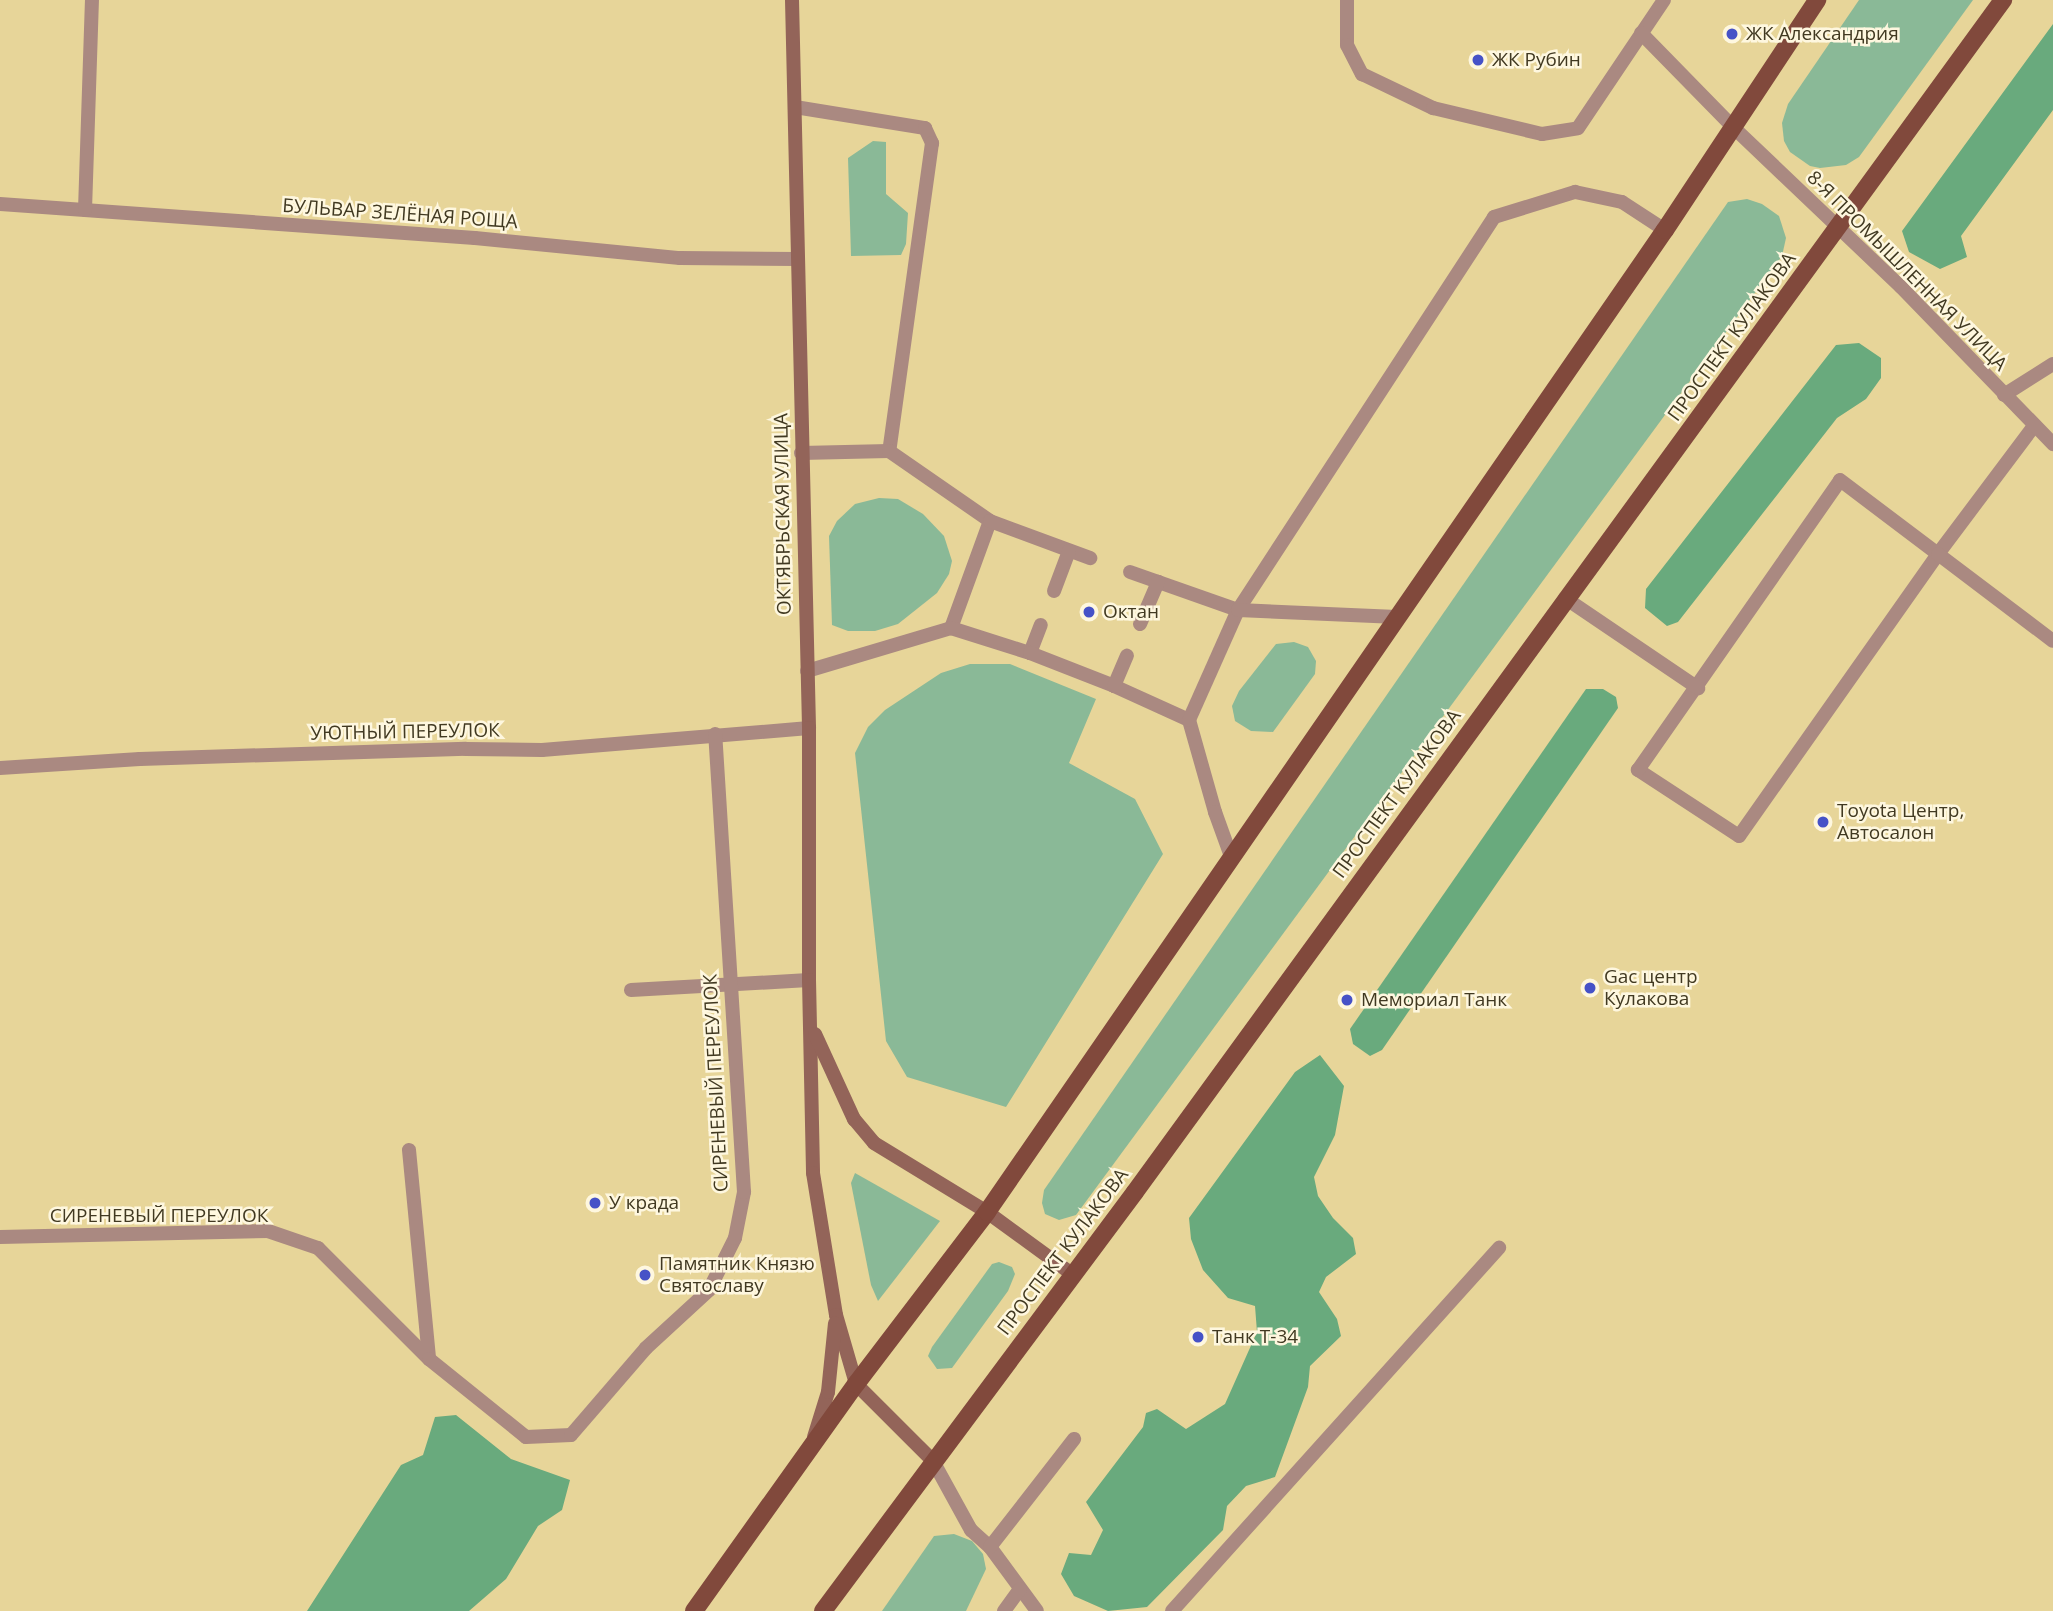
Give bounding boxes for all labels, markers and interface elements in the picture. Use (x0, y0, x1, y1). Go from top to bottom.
place label: ЖК Александрия (1746, 23, 1899, 45)
marker: ЖК Александрия (1724, 26, 1740, 42)
place label: ЖК Рубин (1492, 49, 1581, 71)
marker: ЖК Рубин (1470, 52, 1486, 68)
street label: 8-Я ПРОМЫШЛЕННАЯ УЛИЦА (1802, 166, 2012, 376)
street label: БУЛЬВАР ЗЕЛЁНАЯ РОЩА (282, 194, 518, 234)
street label: ПРОСПЕКТ КУЛАКОВА (1663, 248, 1801, 426)
street label: ОКТЯБРЬСКАЯ УЛИЦА (770, 413, 796, 615)
place label: Октан (1103, 601, 1159, 623)
marker: Октан (1081, 604, 1097, 620)
street label: ПРОСПЕКТ КУЛАКОВА (1328, 705, 1466, 883)
street label: УЮТНЫЙ ПЕРЕУЛОК (310, 719, 500, 745)
place label: Toyota Центр, Автосалон (1837, 800, 1964, 844)
marker: Toyota Центр, Автосалон (1815, 814, 1831, 830)
place label: Gac центр Кулакова (1604, 966, 1698, 1010)
street label: СИРЕНЕВЫЙ ПЕРЕУЛОК (699, 973, 733, 1193)
marker: Gac центр Кулакова (1582, 980, 1598, 996)
place label: Мемориал Танк (1361, 989, 1507, 1011)
marker: Мемориал Танк (1339, 992, 1355, 1008)
street label: ПРОСПЕКТ КУЛАКОВА (993, 1164, 1133, 1340)
place label: У крада (609, 1192, 679, 1214)
marker: У крада (587, 1195, 603, 1211)
street label: СИРЕНЕВЫЙ ПЕРЕУЛОК (50, 1205, 268, 1227)
place label: Памятник Князю Святославу (659, 1253, 815, 1297)
marker: Памятник Князю Святославу (637, 1267, 653, 1283)
place label: Танк Т-34 (1212, 1326, 1298, 1348)
marker: Танк Т-34 (1190, 1329, 1206, 1345)

